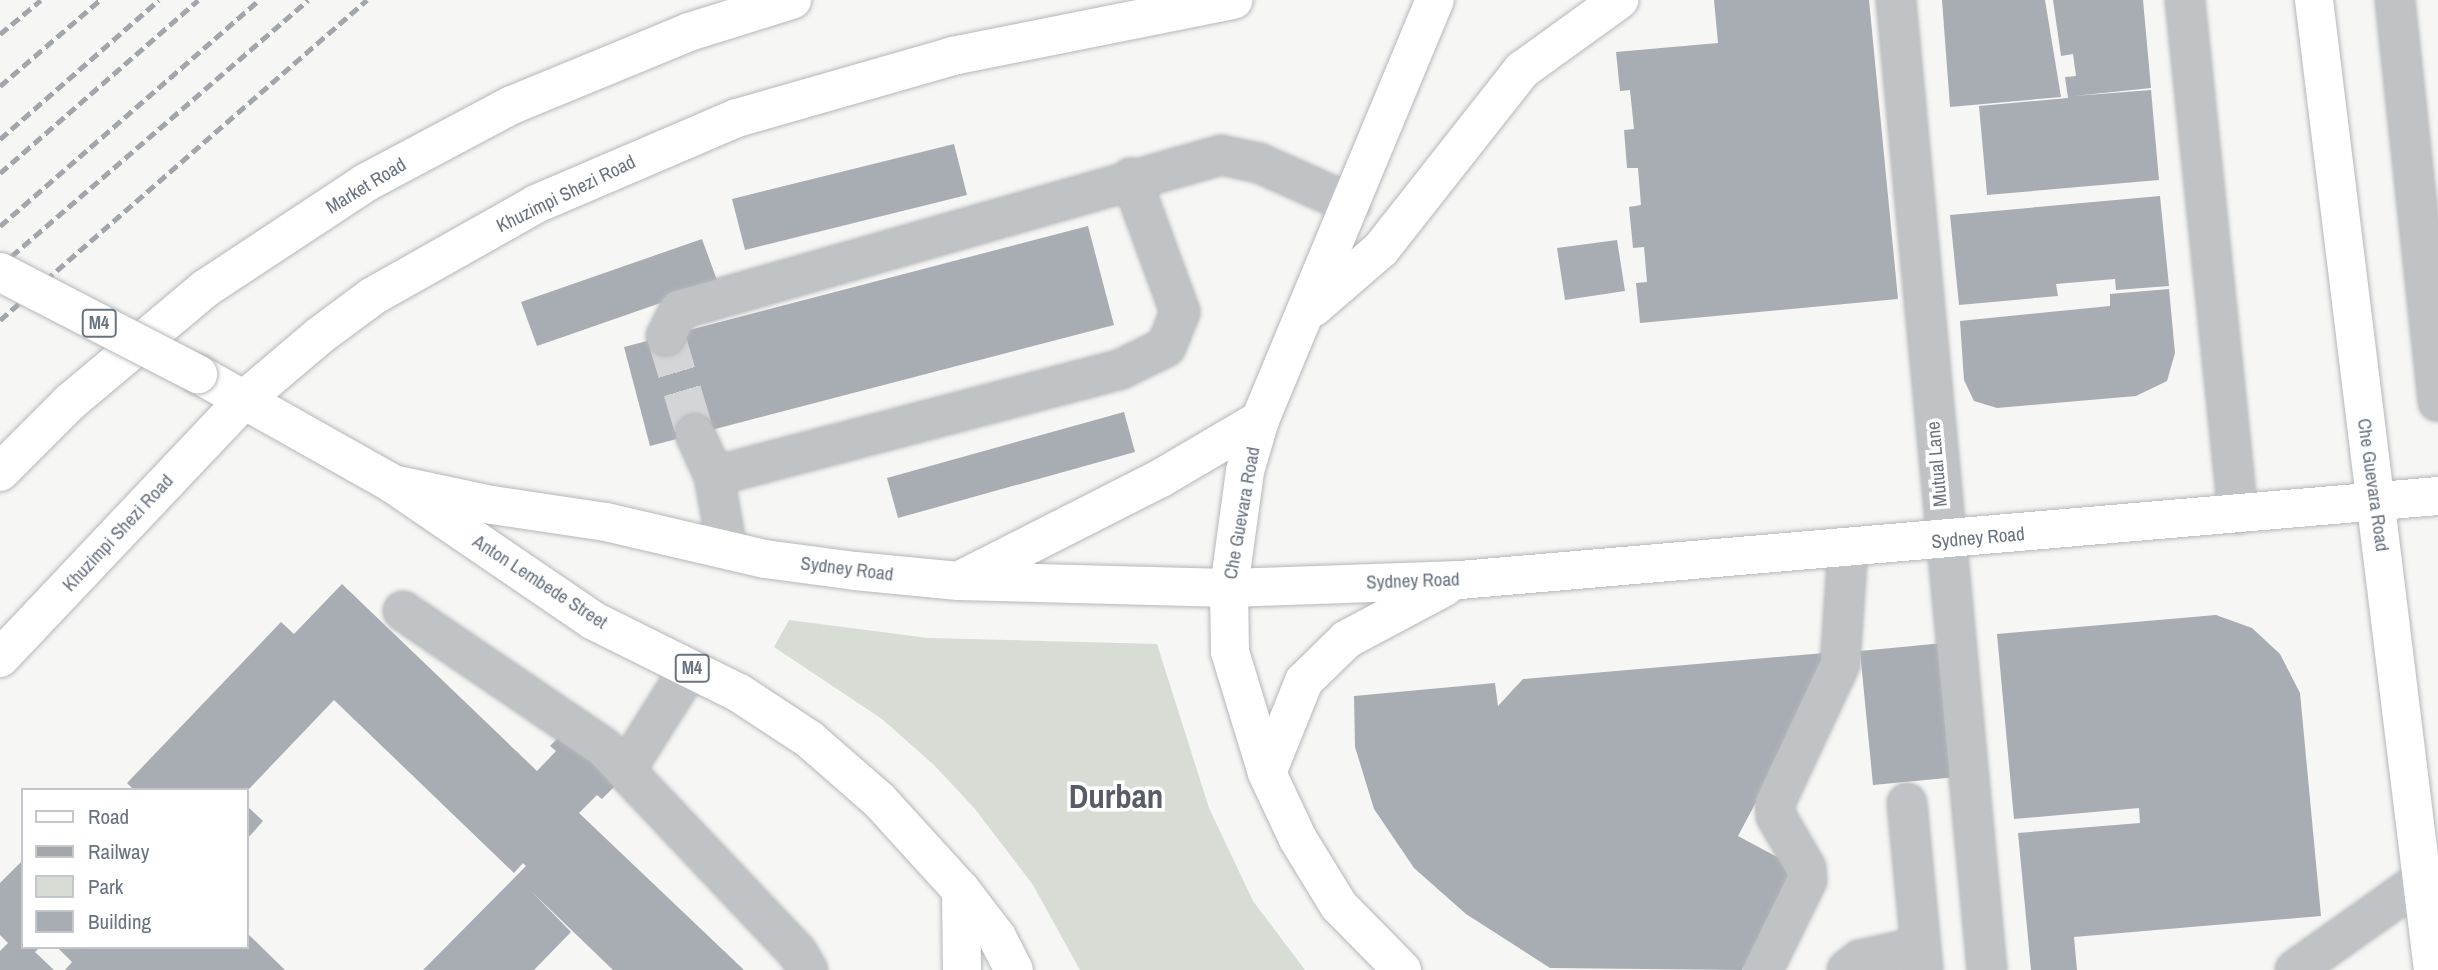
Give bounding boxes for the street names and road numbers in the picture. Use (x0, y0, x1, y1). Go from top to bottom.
street label: Khuzimpi Shezi Road (493, 151, 639, 237)
street label: Market Road (322, 153, 410, 219)
road number: M4 (82, 309, 116, 338)
street label: Che Guevara Road (2352, 417, 2394, 553)
street label: Mutual Lane (1922, 420, 1952, 508)
street label: Che Guevara Road (1219, 445, 1265, 581)
street label: Khuzimpi Shezi Road (58, 470, 178, 596)
street label: Sydney Road (1930, 523, 2026, 553)
street label: Anton Lembede Street (468, 530, 612, 634)
street label: Sydney Road (799, 552, 895, 586)
street label: Sydney Road (1366, 568, 1460, 594)
road number: M4 (674, 654, 710, 682)

